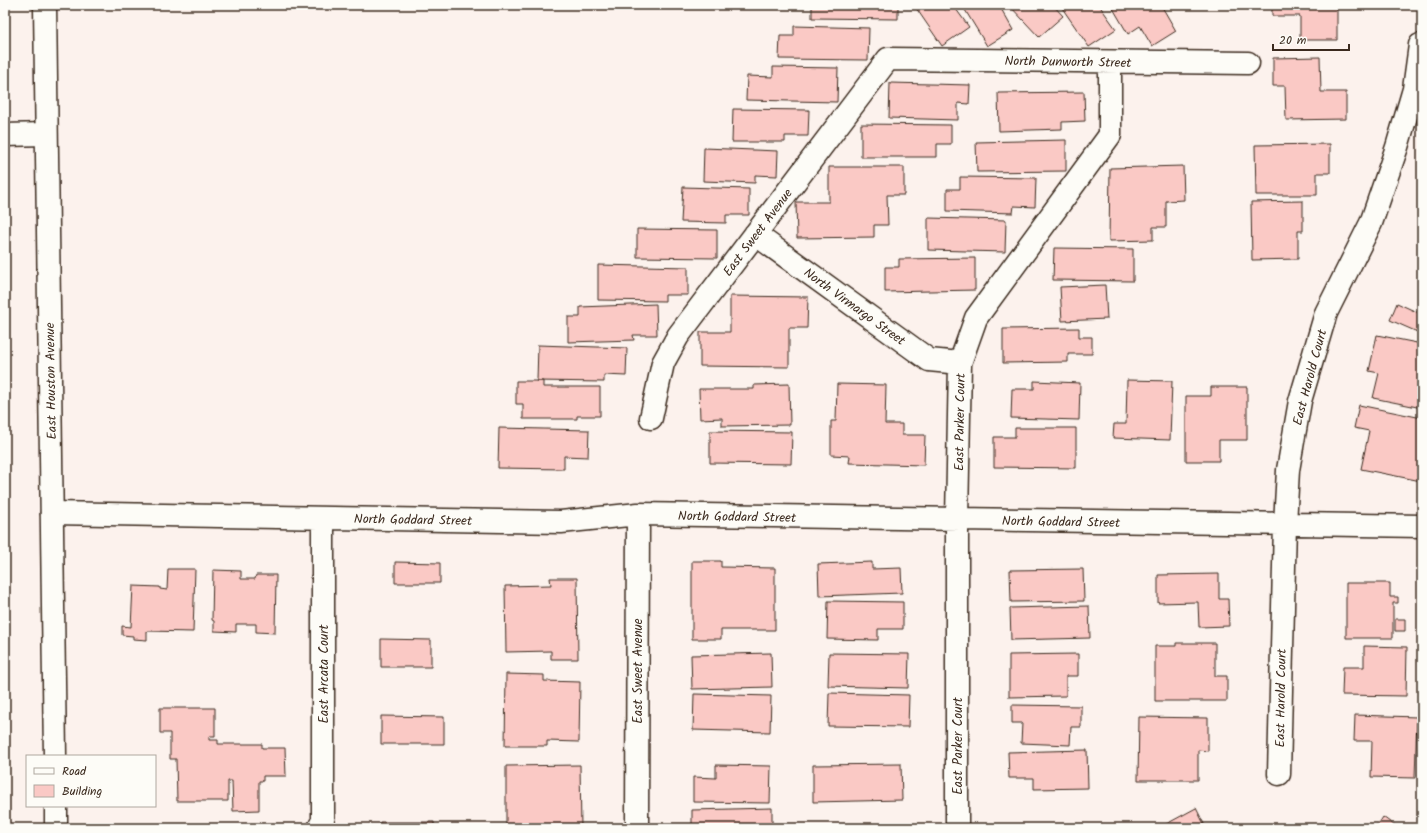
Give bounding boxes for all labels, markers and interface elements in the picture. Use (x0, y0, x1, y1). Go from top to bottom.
scale bar (1273, 26, 1349, 52)
text: 20 m (1279, 31, 1307, 50)
street label: North Dunworth Street (1004, 51, 1133, 74)
street label: East Sweet Avenue (718, 184, 798, 281)
street label: North Virmargo Street (799, 263, 910, 352)
street label: East Houston Avenue (40, 322, 63, 440)
street label: East Harold Court (1288, 326, 1334, 428)
street label: East Parker Court (949, 372, 972, 471)
street label: North Goddard Street (678, 506, 797, 529)
street label: North Goddard Street (354, 509, 473, 532)
street label: North Goddard Street (1002, 511, 1121, 534)
street label: East Sweet Avenue (628, 618, 649, 724)
street label: East Arcata Court (314, 623, 335, 724)
street label: East Harold Court (1270, 648, 1293, 748)
street label: East Parker Court (948, 696, 969, 795)
legend (26, 755, 156, 807)
text: Road (62, 762, 87, 781)
text: Building (62, 782, 102, 801)

